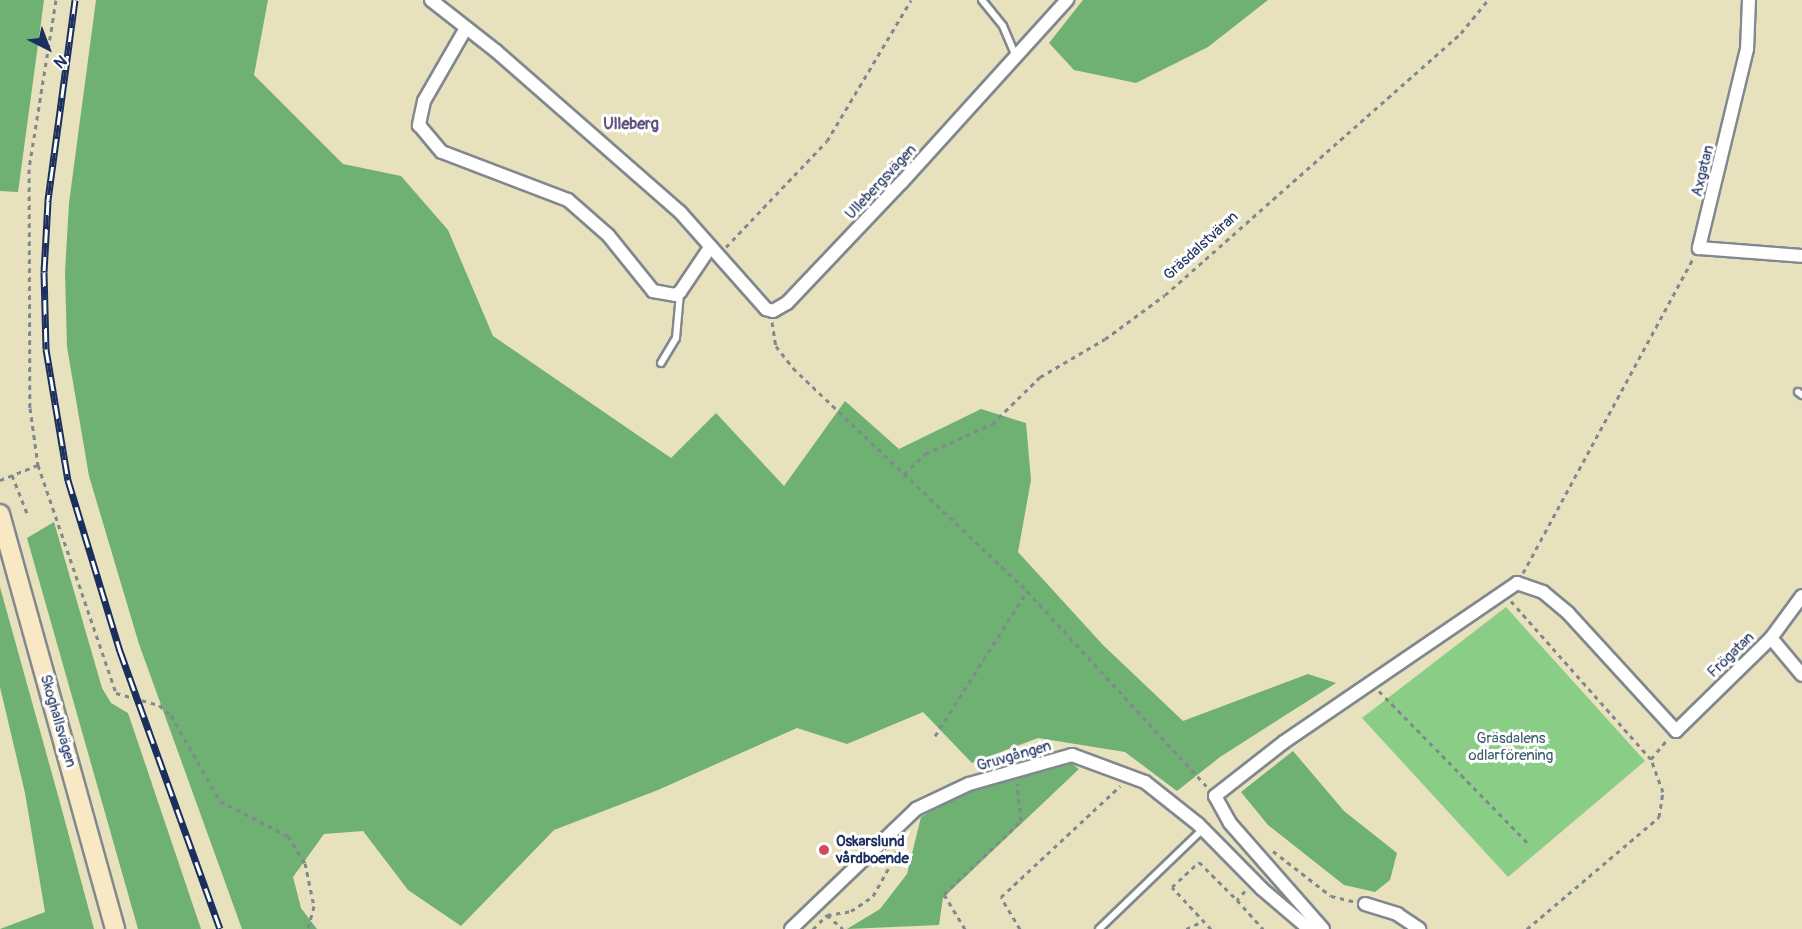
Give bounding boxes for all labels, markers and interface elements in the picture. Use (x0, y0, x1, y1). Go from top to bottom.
north arrow (18, 18, 78, 78)
text: N (49, 50, 71, 72)
district label: Ulleberg (603, 114, 659, 134)
street label: Ullebergsvägen (842, 141, 920, 223)
street label: Axgatan (1688, 143, 1718, 199)
street label: Gräsdalstväran (1160, 208, 1242, 284)
street label: Frögatan (1704, 628, 1758, 682)
street label: Skoghallsvägen (36, 673, 80, 769)
park label: Gräsdalens odlarförening (1469, 729, 1553, 764)
street label: Gruvgången (975, 737, 1053, 775)
place label: Oskarslund vårdboende (836, 832, 909, 867)
marker: Oskarslund vårdboende (817, 843, 831, 857)

